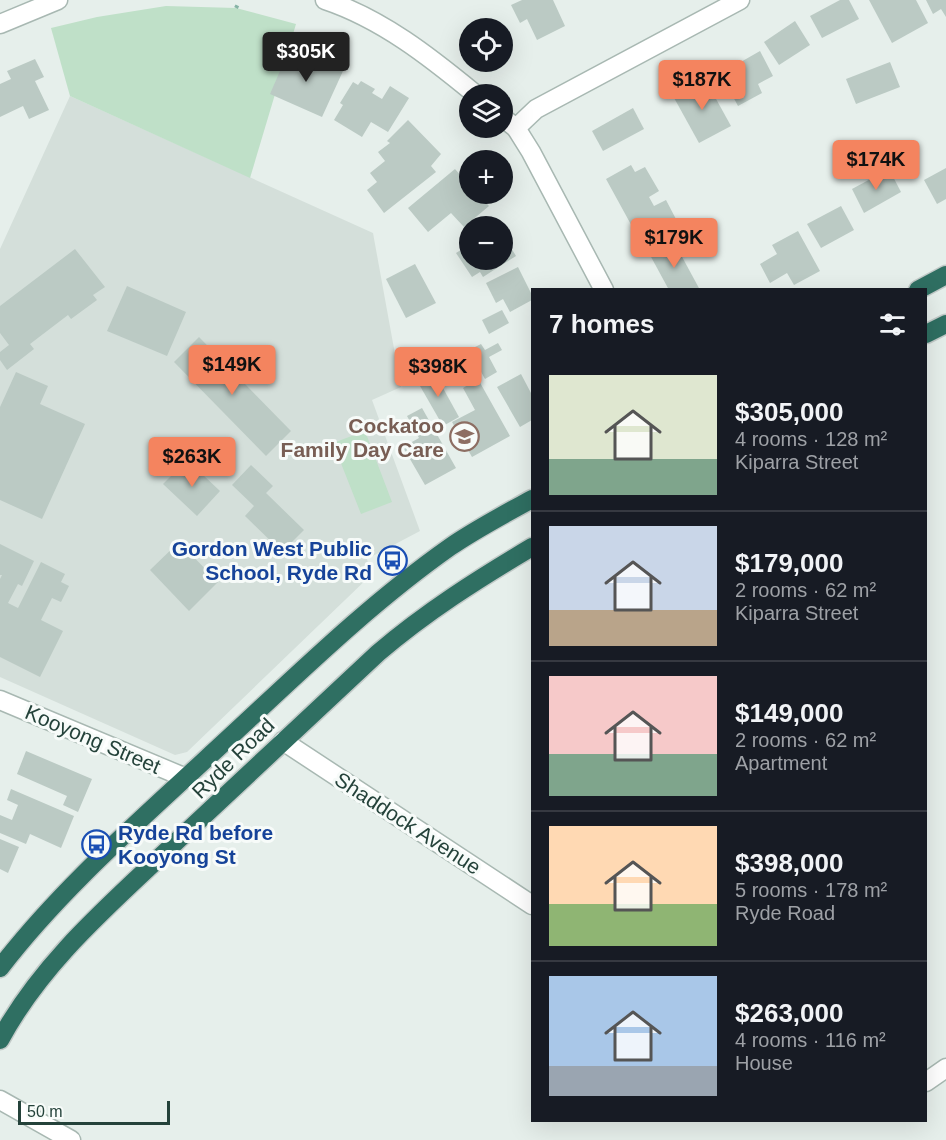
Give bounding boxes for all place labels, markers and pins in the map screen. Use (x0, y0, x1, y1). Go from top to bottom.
pin: $305K (264, 32, 348, 83)
pin: $187K (660, 60, 744, 111)
pin: $174K (834, 140, 918, 191)
pin: $179K (632, 218, 716, 269)
pin: $149K (190, 345, 274, 396)
pin: $398K (396, 347, 480, 398)
place label: Cockatoo Family Day Care (281, 414, 444, 461)
school or university icon: Cockatoo Family Day Care (449, 421, 481, 453)
pin: $263K (150, 437, 234, 488)
place label: Gordon West Public School, Ryde Rd (172, 537, 372, 584)
bus stop icon: Gordon West Public School, Ryde Rd (377, 544, 409, 576)
place label: Ryde Rd before Kooyong St (118, 821, 273, 868)
bus stop icon: Ryde Rd before Kooyong St (81, 828, 113, 860)

